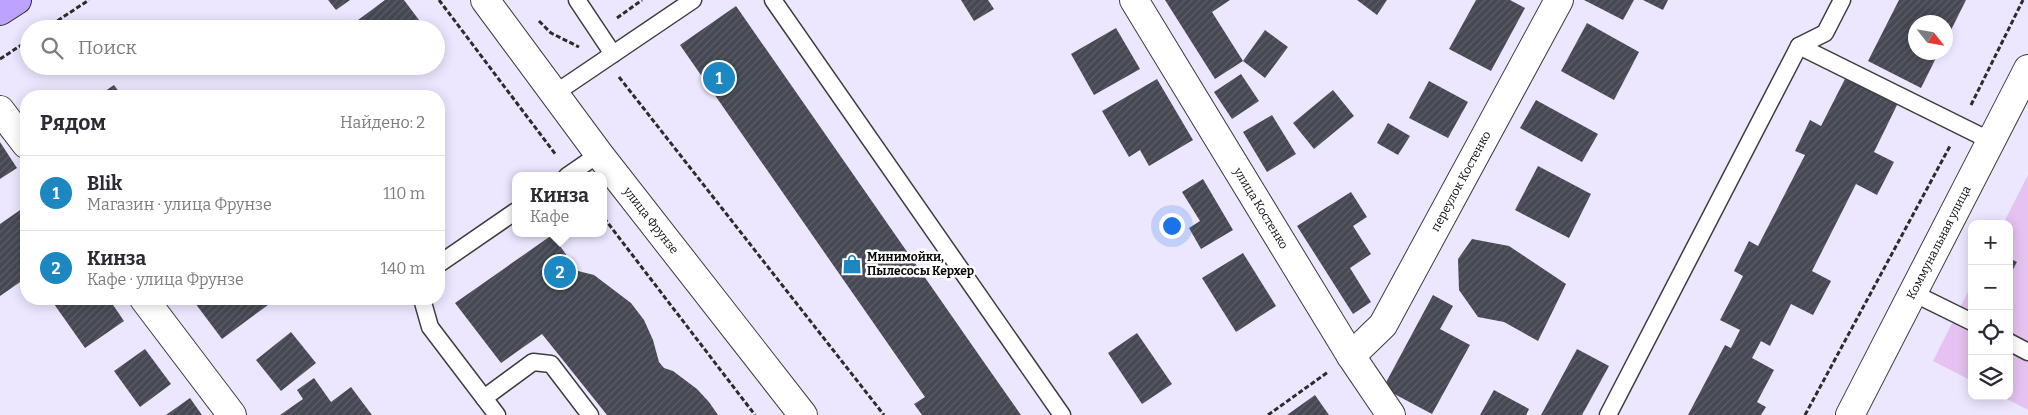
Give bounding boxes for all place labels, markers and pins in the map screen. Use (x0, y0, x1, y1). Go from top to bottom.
pin: 1 (703, 59, 735, 97)
place label: Минимойки, Пылесосы Керхер (867, 250, 974, 278)
pin: 2 (544, 253, 576, 291)
shop icon: Минимойки, Пылесосы Керхер (841, 253, 863, 275)

